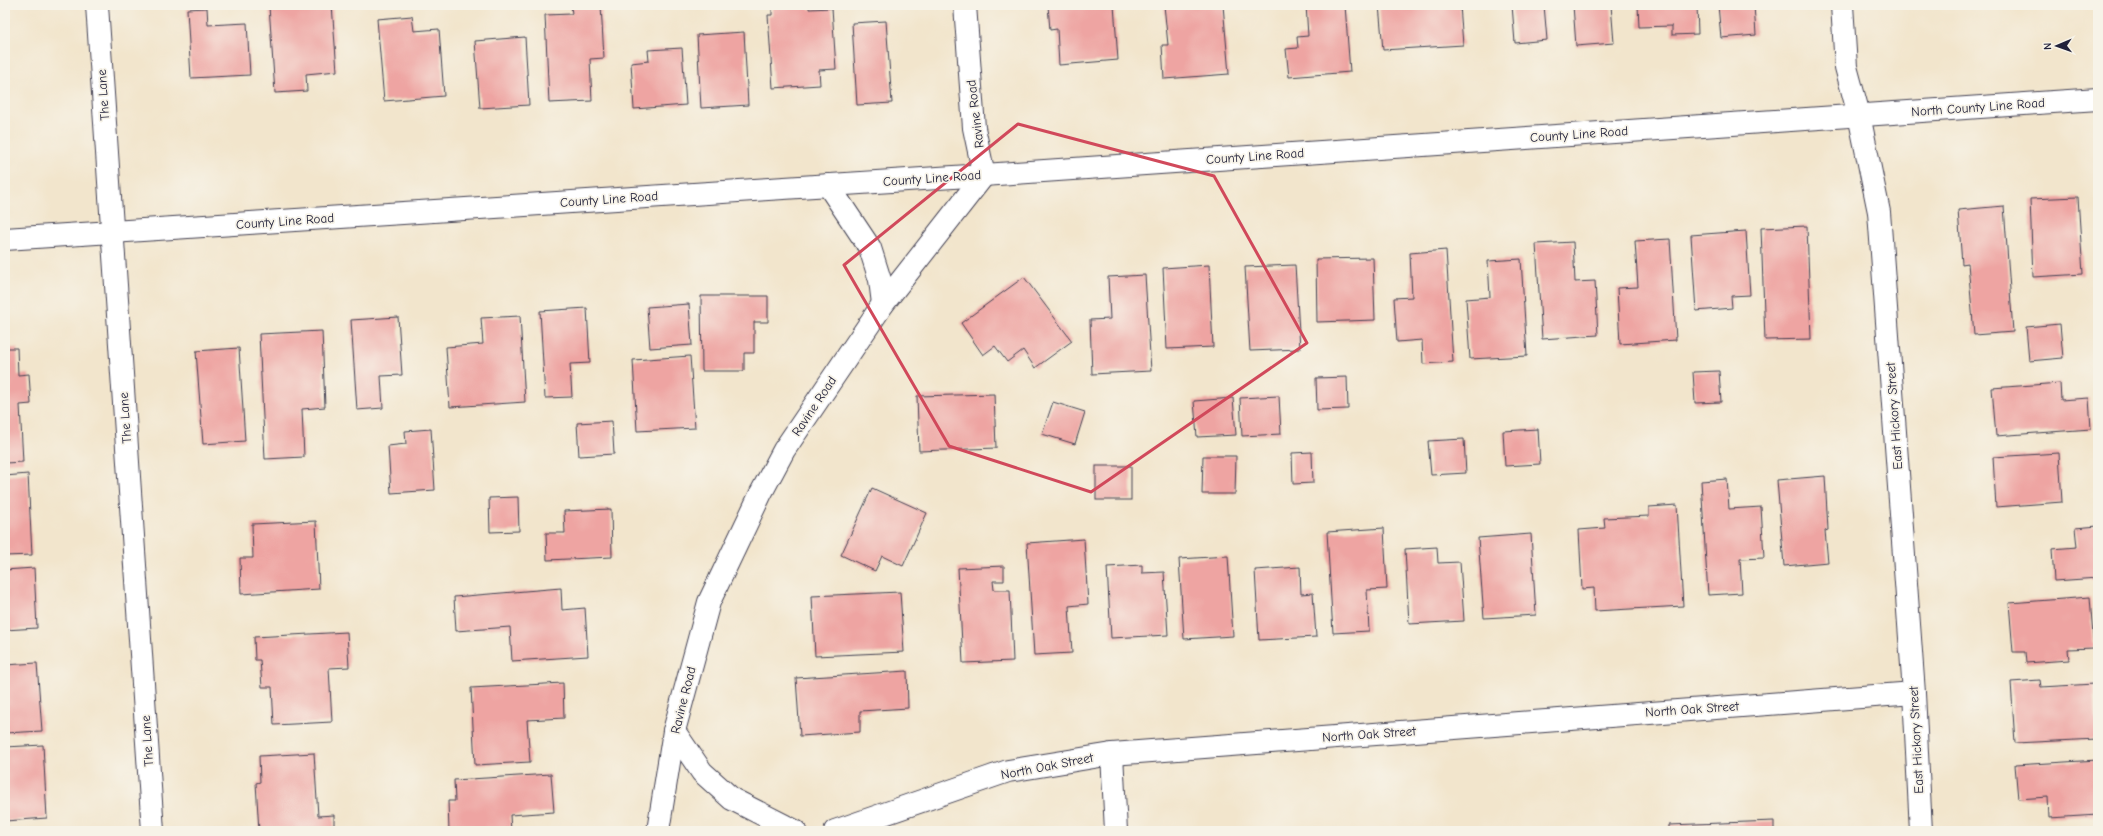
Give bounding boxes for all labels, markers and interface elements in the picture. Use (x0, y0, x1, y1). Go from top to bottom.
north arrow (2037, 26, 2077, 66)
text: N (2041, 43, 2054, 50)
street label: The Lane (94, 68, 112, 121)
street label: Ravine Road (963, 79, 987, 149)
street label: North County Line Road (1911, 95, 2045, 119)
street label: County Line Road (1530, 123, 1628, 145)
street label: County Line Road (1206, 145, 1304, 167)
street label: County Line Road (883, 167, 981, 189)
street label: County Line Road (560, 188, 658, 210)
street label: County Line Road (236, 210, 334, 232)
street label: East Hickory Street (1883, 361, 1905, 470)
street label: Ravine Road (789, 373, 839, 439)
street label: The Lane (116, 391, 134, 444)
street label: Ravine Road (667, 665, 699, 735)
street label: East Hickory Street (1906, 685, 1926, 794)
street label: North Oak Street (1645, 698, 1741, 720)
street label: The Lane (138, 714, 156, 767)
street label: North Oak Street (1322, 723, 1418, 745)
street label: North Oak Street (999, 749, 1096, 782)

